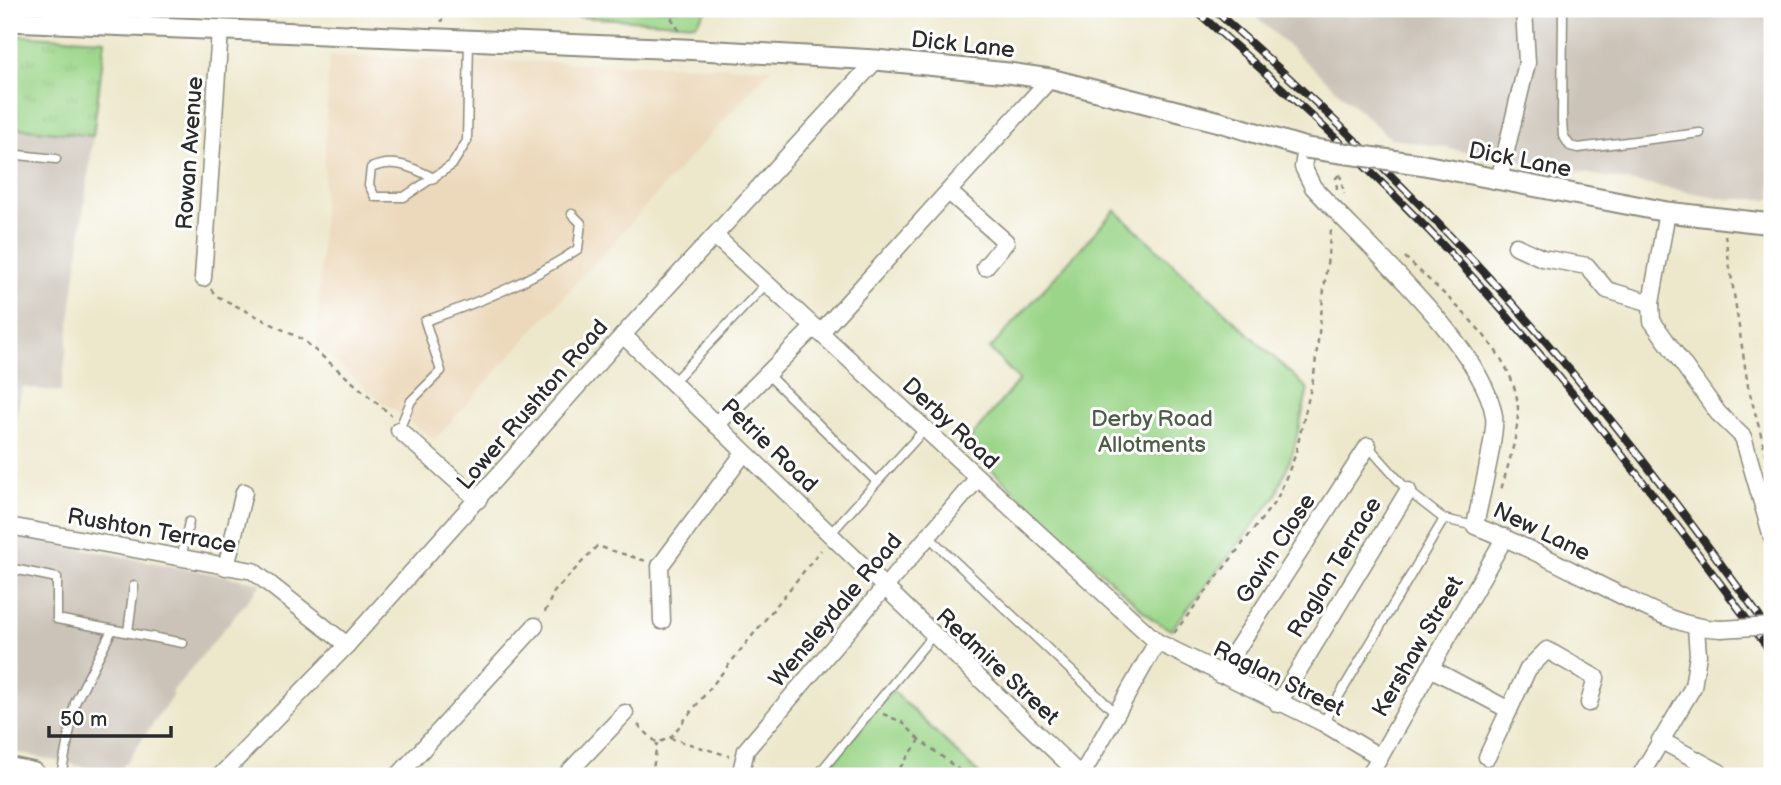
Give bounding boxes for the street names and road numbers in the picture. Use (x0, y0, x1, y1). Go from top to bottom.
street label: Dick Lane (910, 26, 1016, 64)
street label: Rowan Avenue (171, 75, 209, 231)
street label: Dick Lane (1466, 136, 1574, 184)
street label: Lower Rushton Road (451, 314, 614, 495)
street label: Derby Road (896, 372, 1004, 475)
street label: Petrie Road (715, 393, 823, 499)
street label: Gavin Close (1230, 488, 1322, 609)
street label: Raglan Terrace (1282, 492, 1388, 643)
street label: New Lane (1488, 496, 1595, 567)
street label: Rushton Terrace (65, 502, 239, 560)
street label: Wensleydale Road (763, 528, 908, 693)
street label: Kershaw Street (1366, 571, 1469, 722)
street label: Redmire Street (930, 603, 1065, 731)
street label: Raglan Street (1208, 635, 1349, 723)

